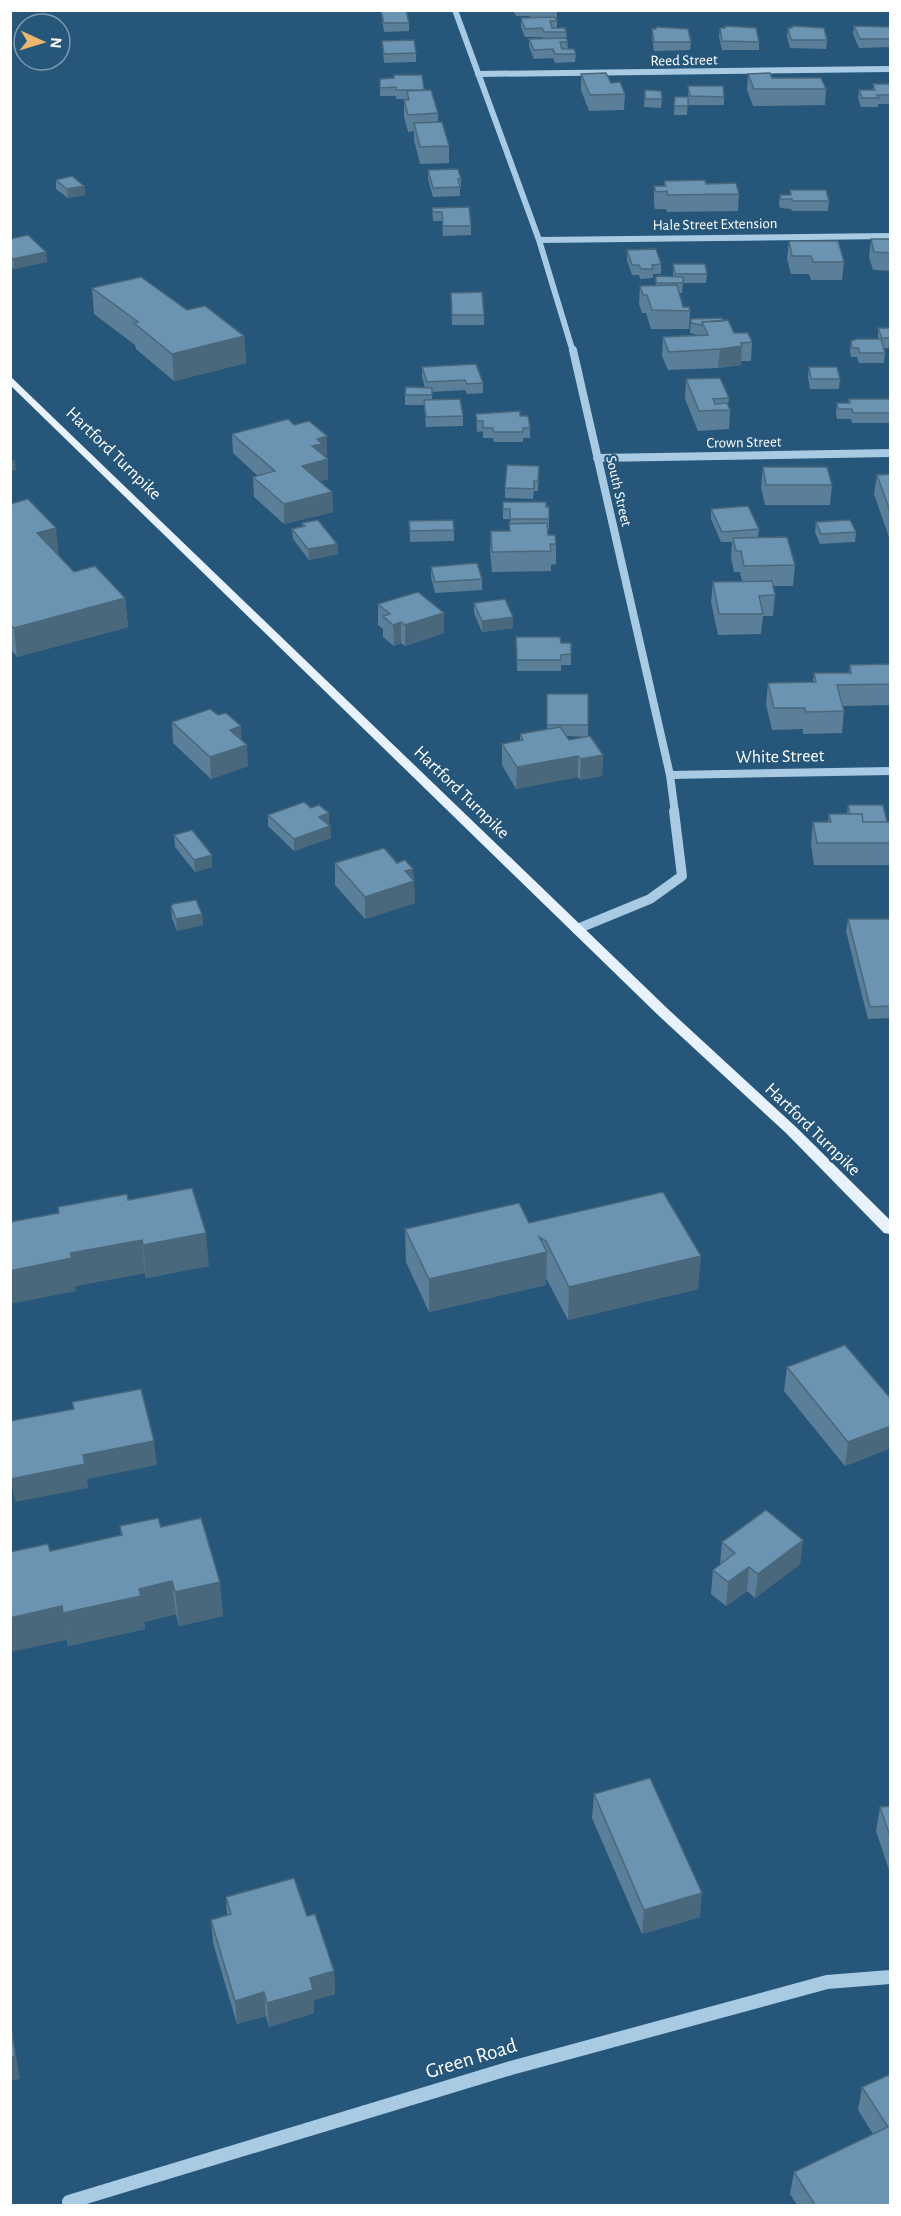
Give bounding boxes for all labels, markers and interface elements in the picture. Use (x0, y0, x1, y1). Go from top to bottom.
north arrow (12, 12, 72, 72)
text: N (48, 37, 64, 49)
street label: Reed Street (650, 52, 718, 69)
street label: Hale Street Extension (652, 216, 778, 233)
street label: Hartford Turnpike (62, 404, 164, 504)
street label: Crown Street (706, 434, 782, 451)
street label: South Street (603, 454, 634, 528)
street label: Hartford Turnpike (410, 743, 512, 843)
street label: White Street (735, 747, 825, 767)
street label: Hartford Turnpike (761, 1080, 863, 1180)
street label: Green Road (423, 2035, 519, 2082)

